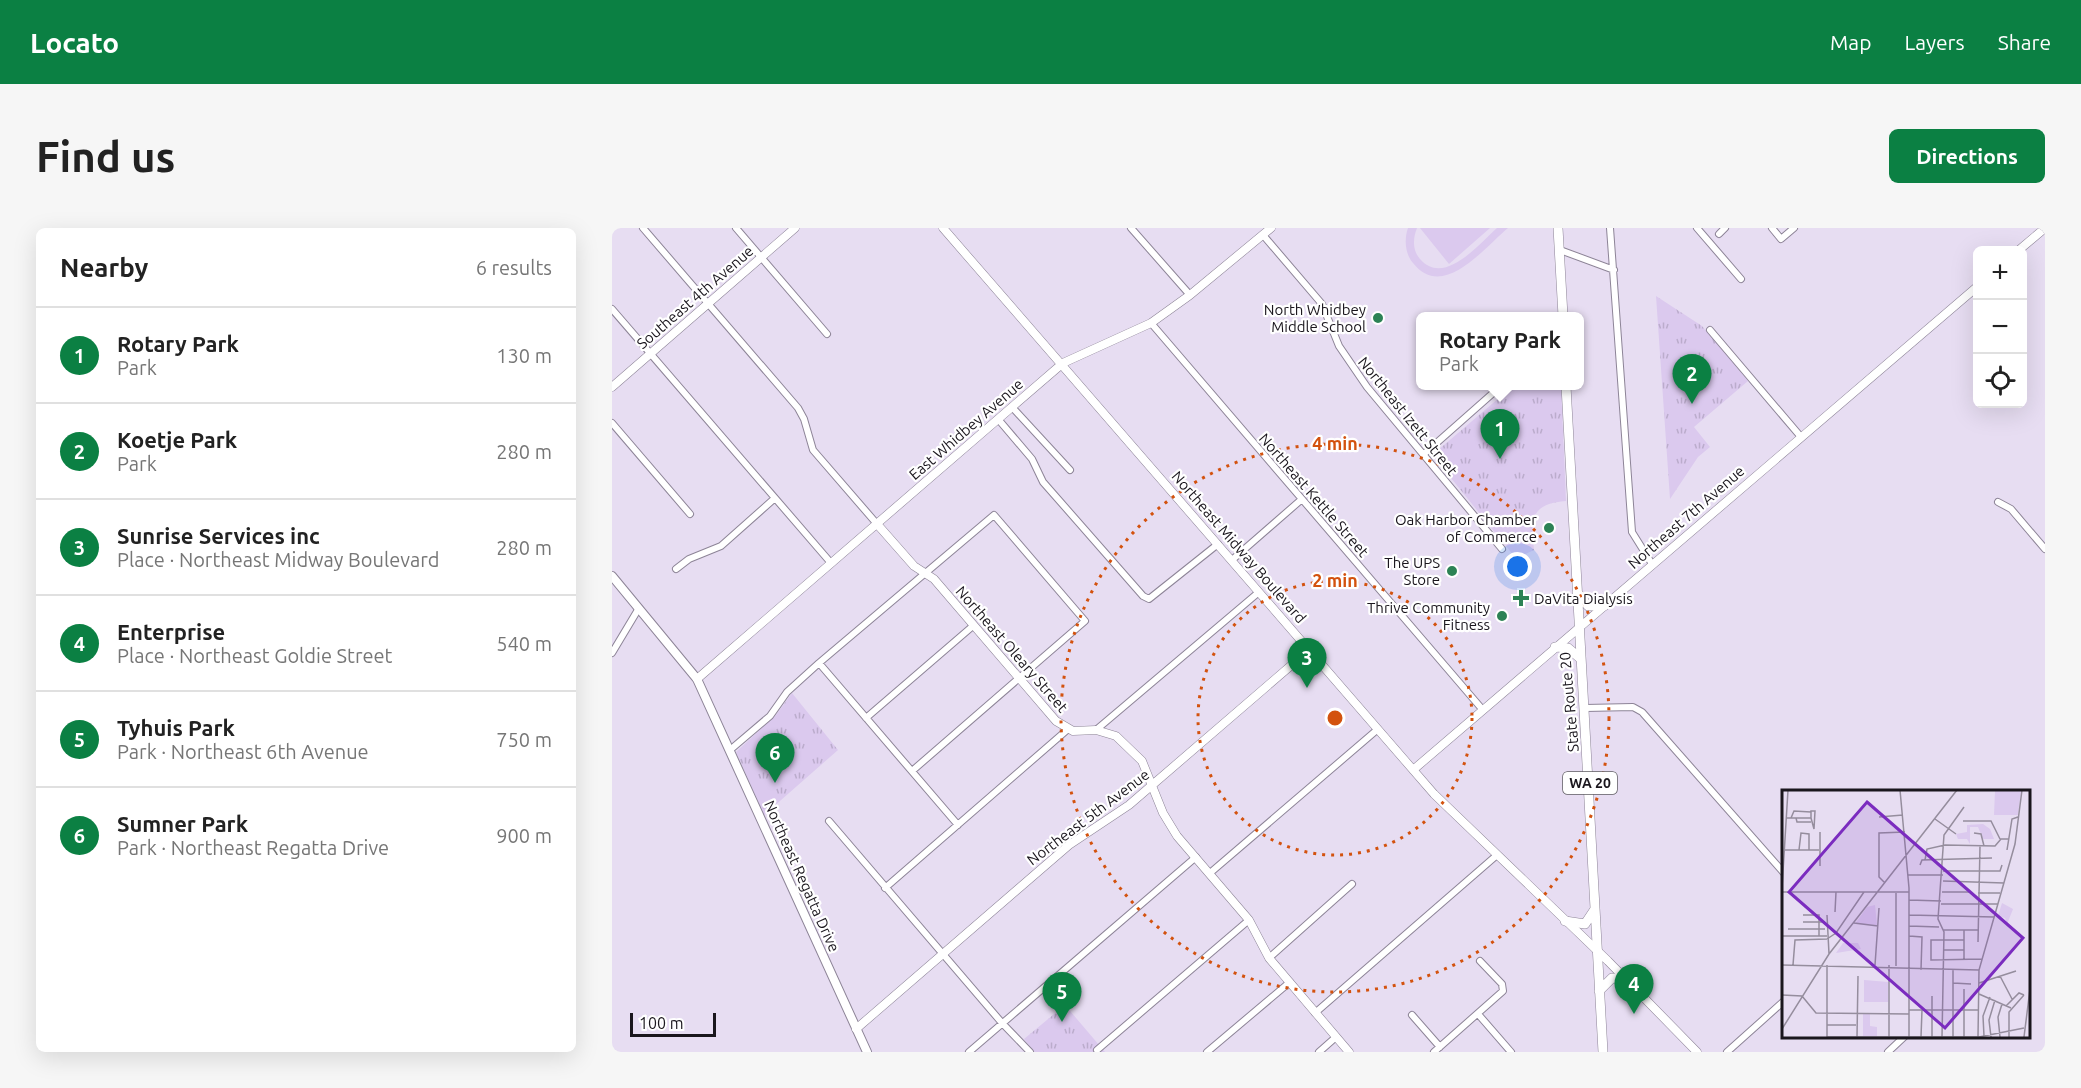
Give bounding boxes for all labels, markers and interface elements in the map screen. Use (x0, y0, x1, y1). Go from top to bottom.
text: Locato (30, 27, 119, 58)
text: Map (1830, 30, 1871, 54)
text: Layers (1904, 30, 1965, 54)
text: Share (1998, 30, 2051, 54)
button: Directions (1889, 129, 2045, 183)
text: Find us (36, 133, 175, 180)
street label: Southeast 4th Avenue (633, 242, 757, 352)
map controls (1973, 246, 2027, 408)
button: + (1973, 246, 2027, 300)
text: Nearby (60, 253, 148, 282)
text: 6 results (476, 256, 552, 279)
button: − (1973, 300, 2027, 354)
place label: North Whidbey Middle School (1264, 301, 1366, 335)
marker: North Whidbey Middle School (1371, 311, 1385, 325)
popup (1416, 312, 1584, 390)
text: Rotary Park (1439, 327, 1561, 352)
text: Rotary Park (117, 331, 239, 356)
text: 1 (74, 344, 85, 367)
text: 130 m (496, 344, 552, 367)
text: Park (1439, 352, 1479, 375)
street label: Northeast Izett Street (1355, 353, 1461, 479)
pin: 2 (1672, 354, 1712, 404)
button: locate (1973, 354, 2027, 408)
text: Park (117, 356, 157, 379)
street label: East Whidbey Avenue (906, 375, 1026, 483)
pin: 1 (1480, 410, 1520, 459)
text: Koetje Park (117, 427, 237, 452)
street label: Northeast Kettle Street (1256, 430, 1372, 560)
text: 4 min (1312, 433, 1358, 453)
text: 2 (74, 440, 85, 463)
text: 280 m (496, 440, 552, 463)
text: Park (117, 452, 157, 475)
street label: Northeast 7th Avenue (1624, 462, 1748, 572)
street label: Northeast Midway Boulevard (1168, 468, 1310, 626)
place label: Oak Harbor Chamber of Commerce (1395, 511, 1537, 545)
marker: Oak Harbor Chamber of Commerce (1542, 521, 1556, 535)
text: Sunrise Services inc (117, 523, 320, 548)
text: 3 (74, 536, 85, 559)
text: 280 m (496, 536, 552, 559)
text: Place · Northeast Midway Boulevard (117, 548, 439, 571)
your location (1503, 552, 1532, 581)
place label: The UPS Store (1384, 554, 1440, 588)
marker: The UPS Store (1445, 564, 1459, 578)
text: 2 min (1312, 570, 1358, 590)
street label: Northeast Oleary Street (953, 582, 1071, 716)
marker: DaVita Dialysis (1512, 589, 1530, 607)
place label: DaVita Dialysis (1534, 590, 1633, 607)
place label: Thrive Community Fitness (1367, 599, 1490, 633)
marker: Thrive Community Fitness (1495, 609, 1509, 623)
text: Enterprise (117, 619, 225, 644)
text: 4 (74, 632, 85, 655)
text: 540 m (496, 632, 552, 655)
pin: 3 (1288, 638, 1326, 688)
text: Place · Northeast Goldie Street (117, 644, 392, 667)
street label: State Route 20 (1556, 651, 1582, 753)
centre of rings (1325, 708, 1345, 728)
text: Tyhuis Park (117, 715, 235, 740)
text: 5 (74, 728, 85, 751)
text: 750 m (496, 728, 552, 751)
pin: 6 (756, 734, 794, 783)
text: Park · Northeast 6th Avenue (117, 740, 369, 763)
street label: Northeast 5th Avenue (1024, 766, 1152, 868)
road number: WA 20 (1563, 772, 1617, 794)
inset map (1782, 790, 2030, 1037)
street label: Northeast Regatta Drive (761, 798, 843, 954)
text: Sumner Park (117, 811, 248, 836)
text: 6 (74, 824, 85, 847)
text: 900 m (496, 824, 552, 847)
text: Park · Northeast Regatta Drive (117, 836, 389, 859)
pin: 4 (1614, 964, 1654, 1014)
pin: 5 (1042, 972, 1082, 1022)
scale bar (630, 1010, 716, 1038)
text: 100 m (639, 1014, 684, 1032)

